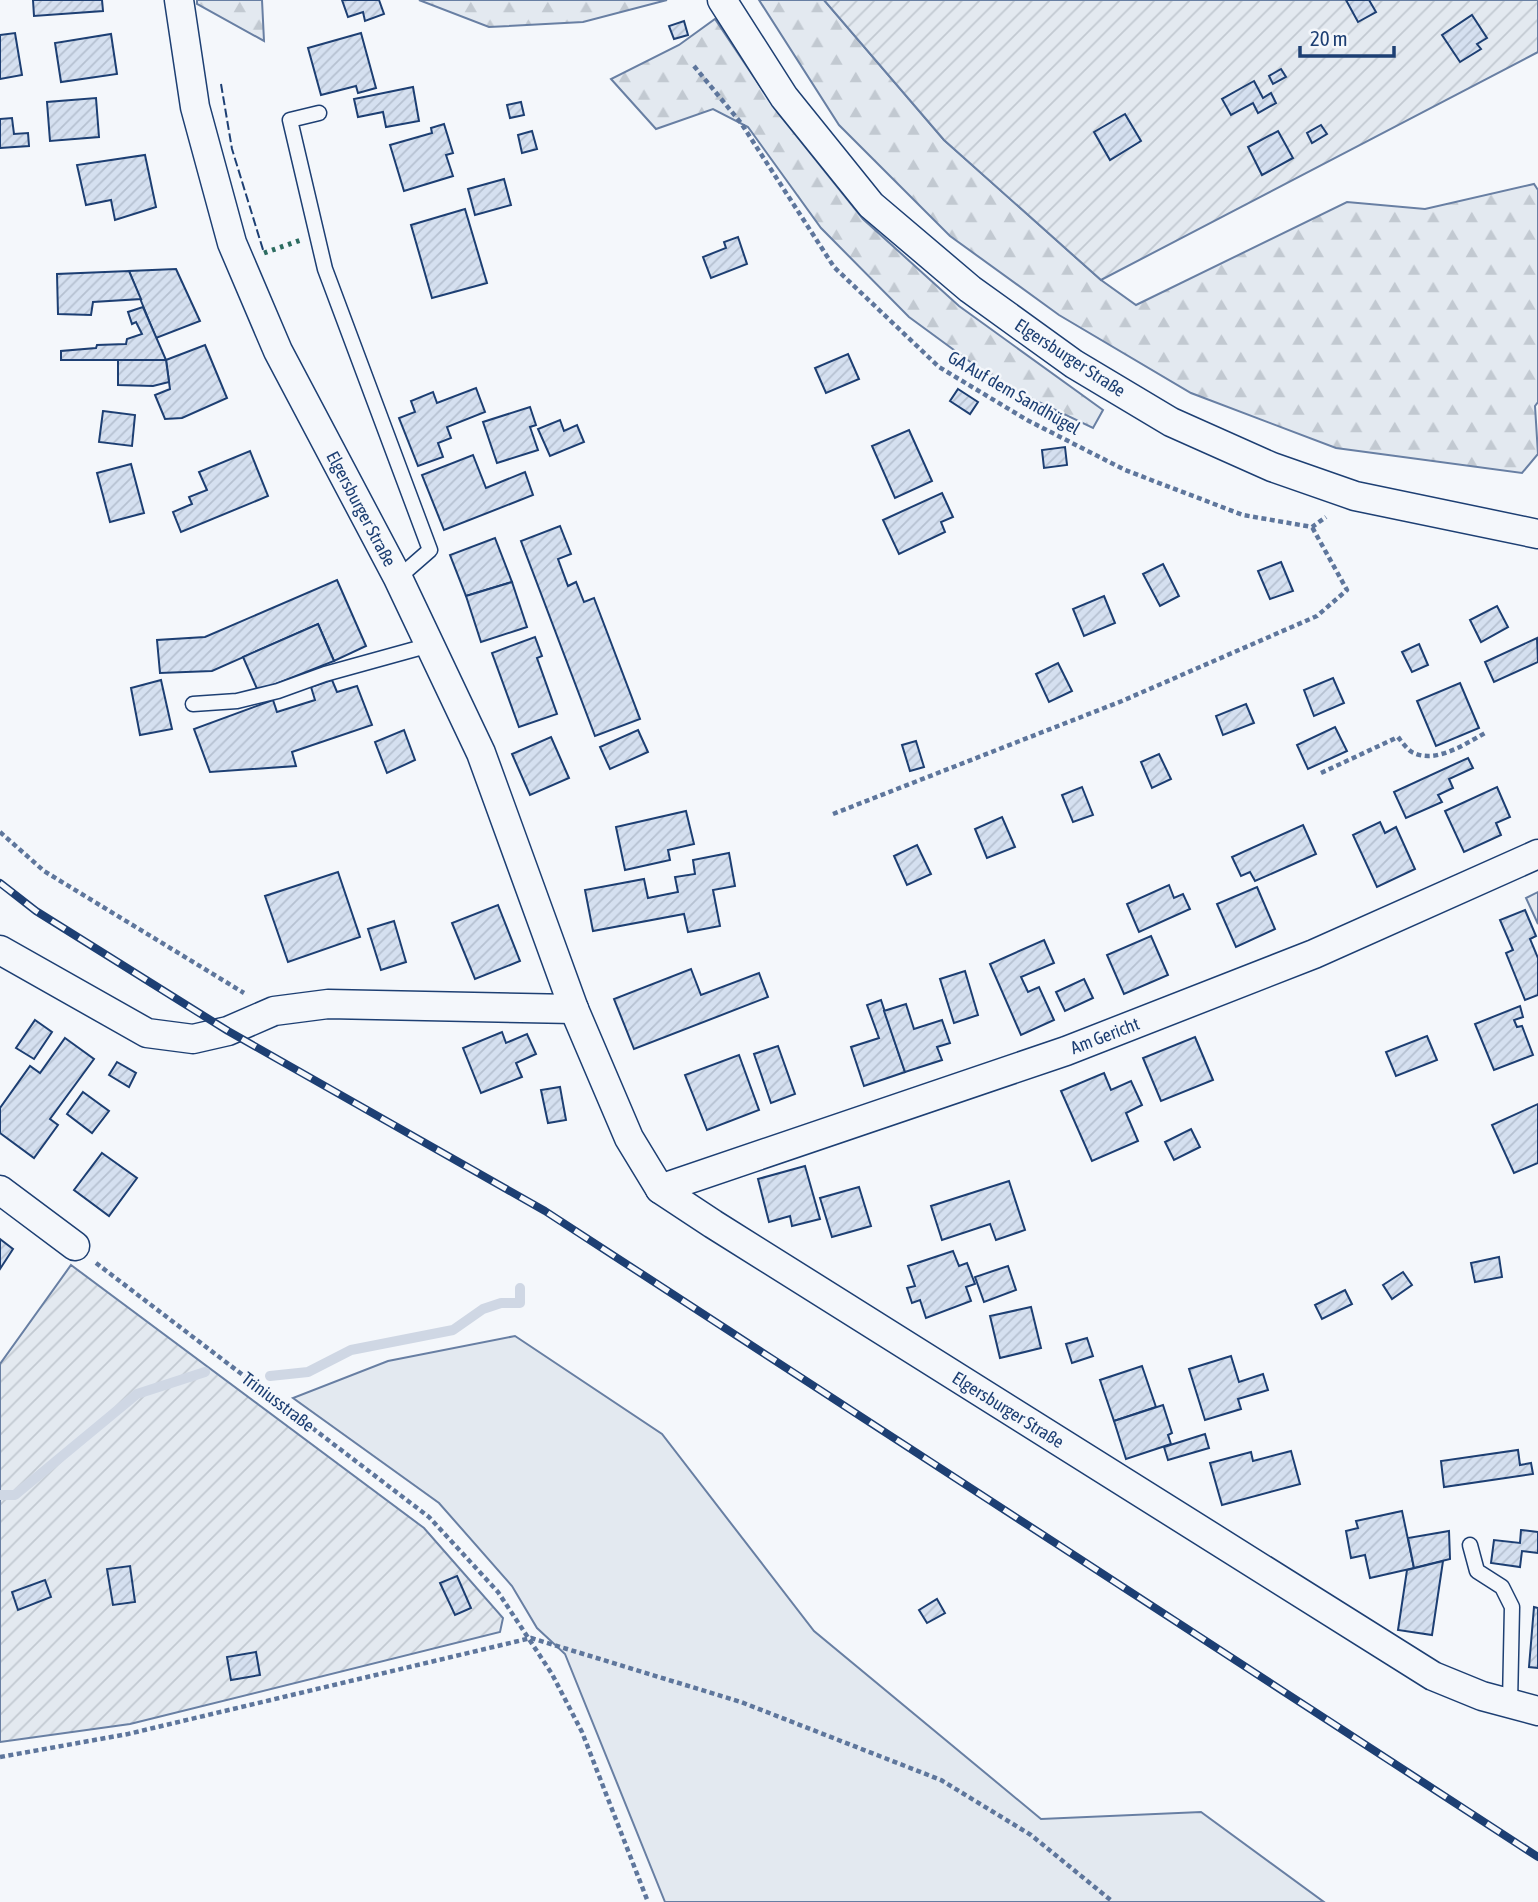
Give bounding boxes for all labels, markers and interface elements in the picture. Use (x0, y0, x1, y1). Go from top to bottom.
scale bar (1300, 14, 1394, 58)
text: 20 m (1310, 26, 1348, 50)
street label: Elgersburger Straße (1011, 314, 1129, 401)
street label: GA Auf dem Sandhügel (945, 346, 1084, 439)
street label: Elgersburger Straße (322, 448, 401, 570)
street label: Am Gericht (1067, 1013, 1142, 1058)
street label: Triniusstraße (238, 1367, 319, 1436)
street label: Elgersburger Straße (949, 1367, 1068, 1452)

